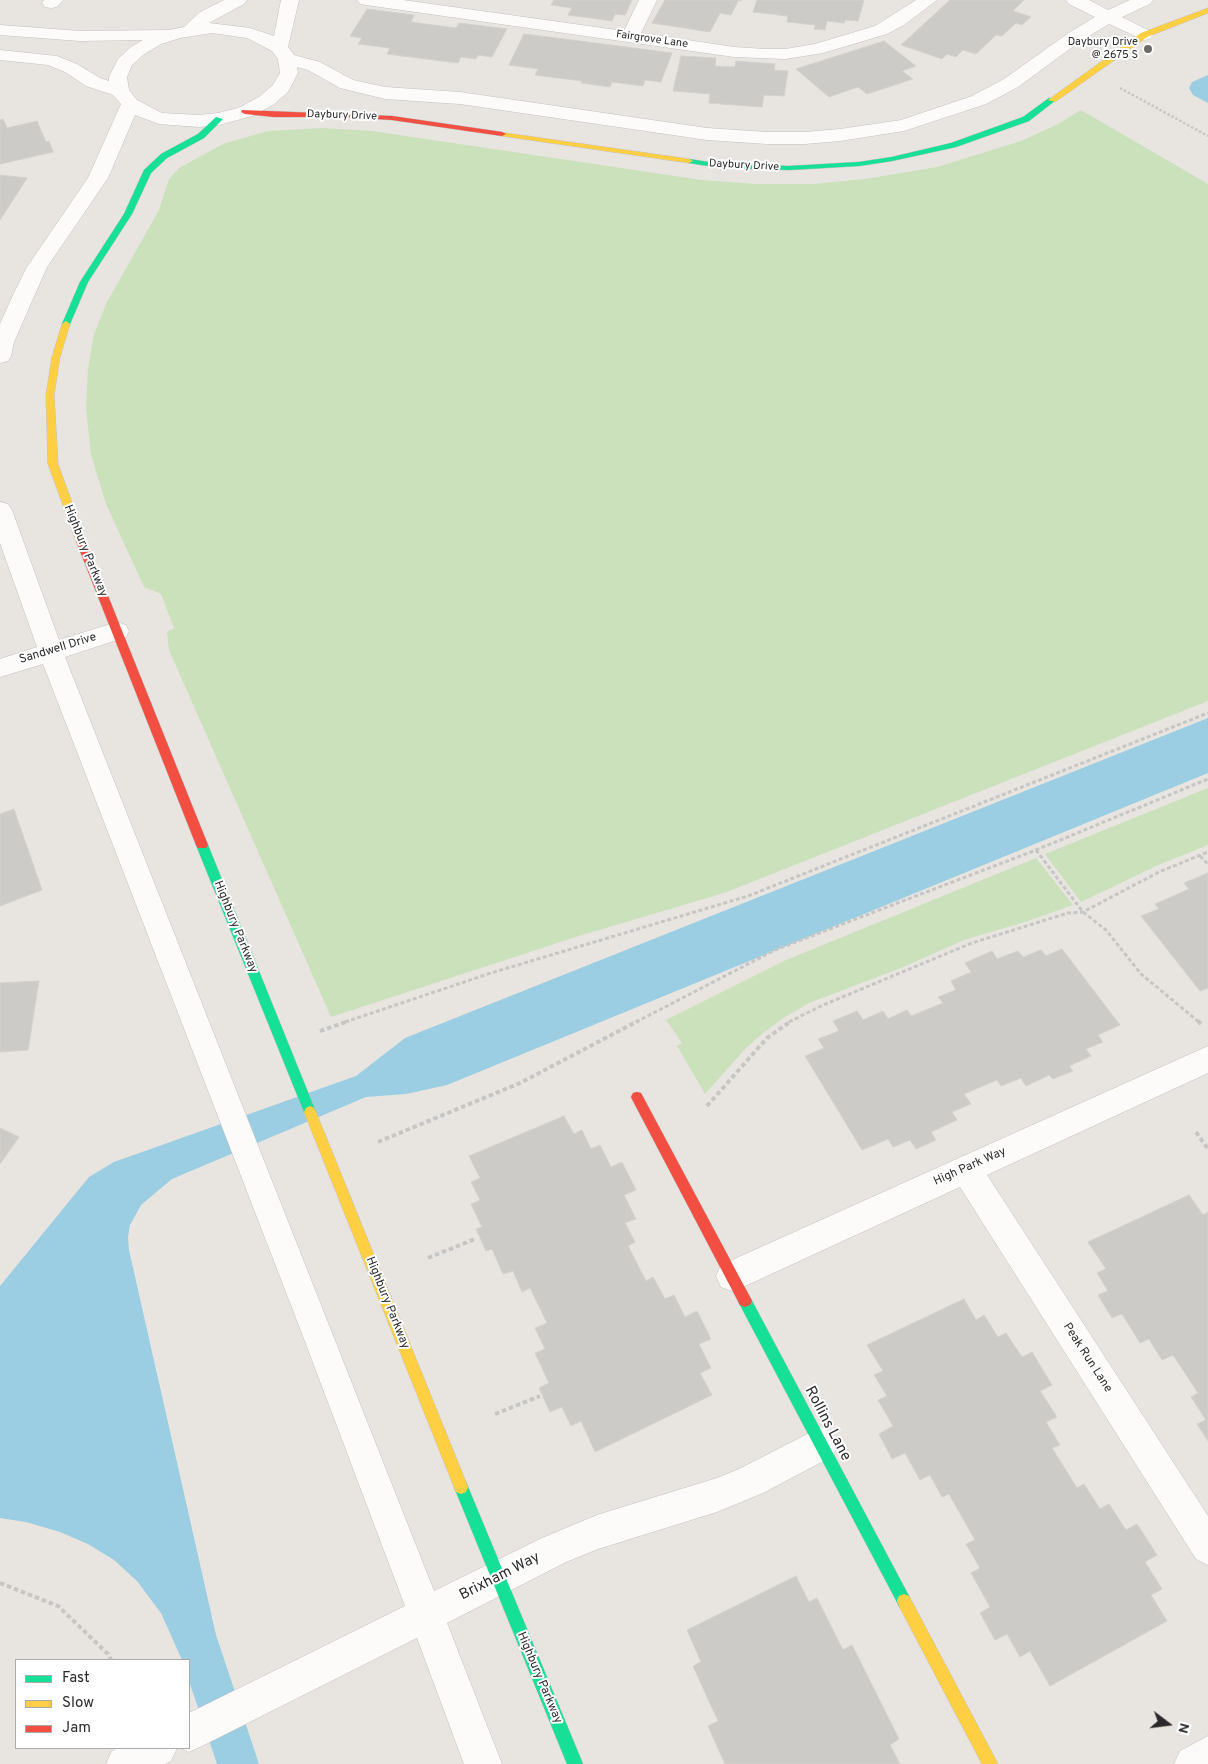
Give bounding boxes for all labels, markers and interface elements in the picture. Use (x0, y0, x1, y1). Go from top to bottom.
street label: Fairgrove Lane (615, 28, 689, 52)
place label: Daybury Drive @ 2675 S (1068, 36, 1138, 62)
marker: Daybury Drive @ 2675 S (1142, 43, 1154, 55)
street label: Daybury Drive (307, 108, 377, 124)
street label: Daybury Drive (709, 158, 779, 174)
street label: Highbury Parkway (60, 503, 110, 599)
street label: Sandwell Drive (18, 630, 98, 668)
street label: Highbury Parkway (210, 879, 260, 975)
street label: High Park Way (932, 1145, 1008, 1189)
street label: Highbury Parkway (362, 1255, 412, 1351)
street label: Peak Run Lane (1059, 1320, 1115, 1396)
street label: Rollins Lane (800, 1384, 854, 1464)
street label: Brixham Way (457, 1549, 543, 1605)
street label: Highbury Parkway (513, 1630, 565, 1726)
legend (15, 1659, 190, 1749)
text: Fast (62, 1669, 90, 1688)
text: Slow (62, 1694, 94, 1713)
north arrow (1143, 1699, 1193, 1749)
text: Jam (62, 1719, 91, 1738)
text: N (1173, 1721, 1192, 1735)

